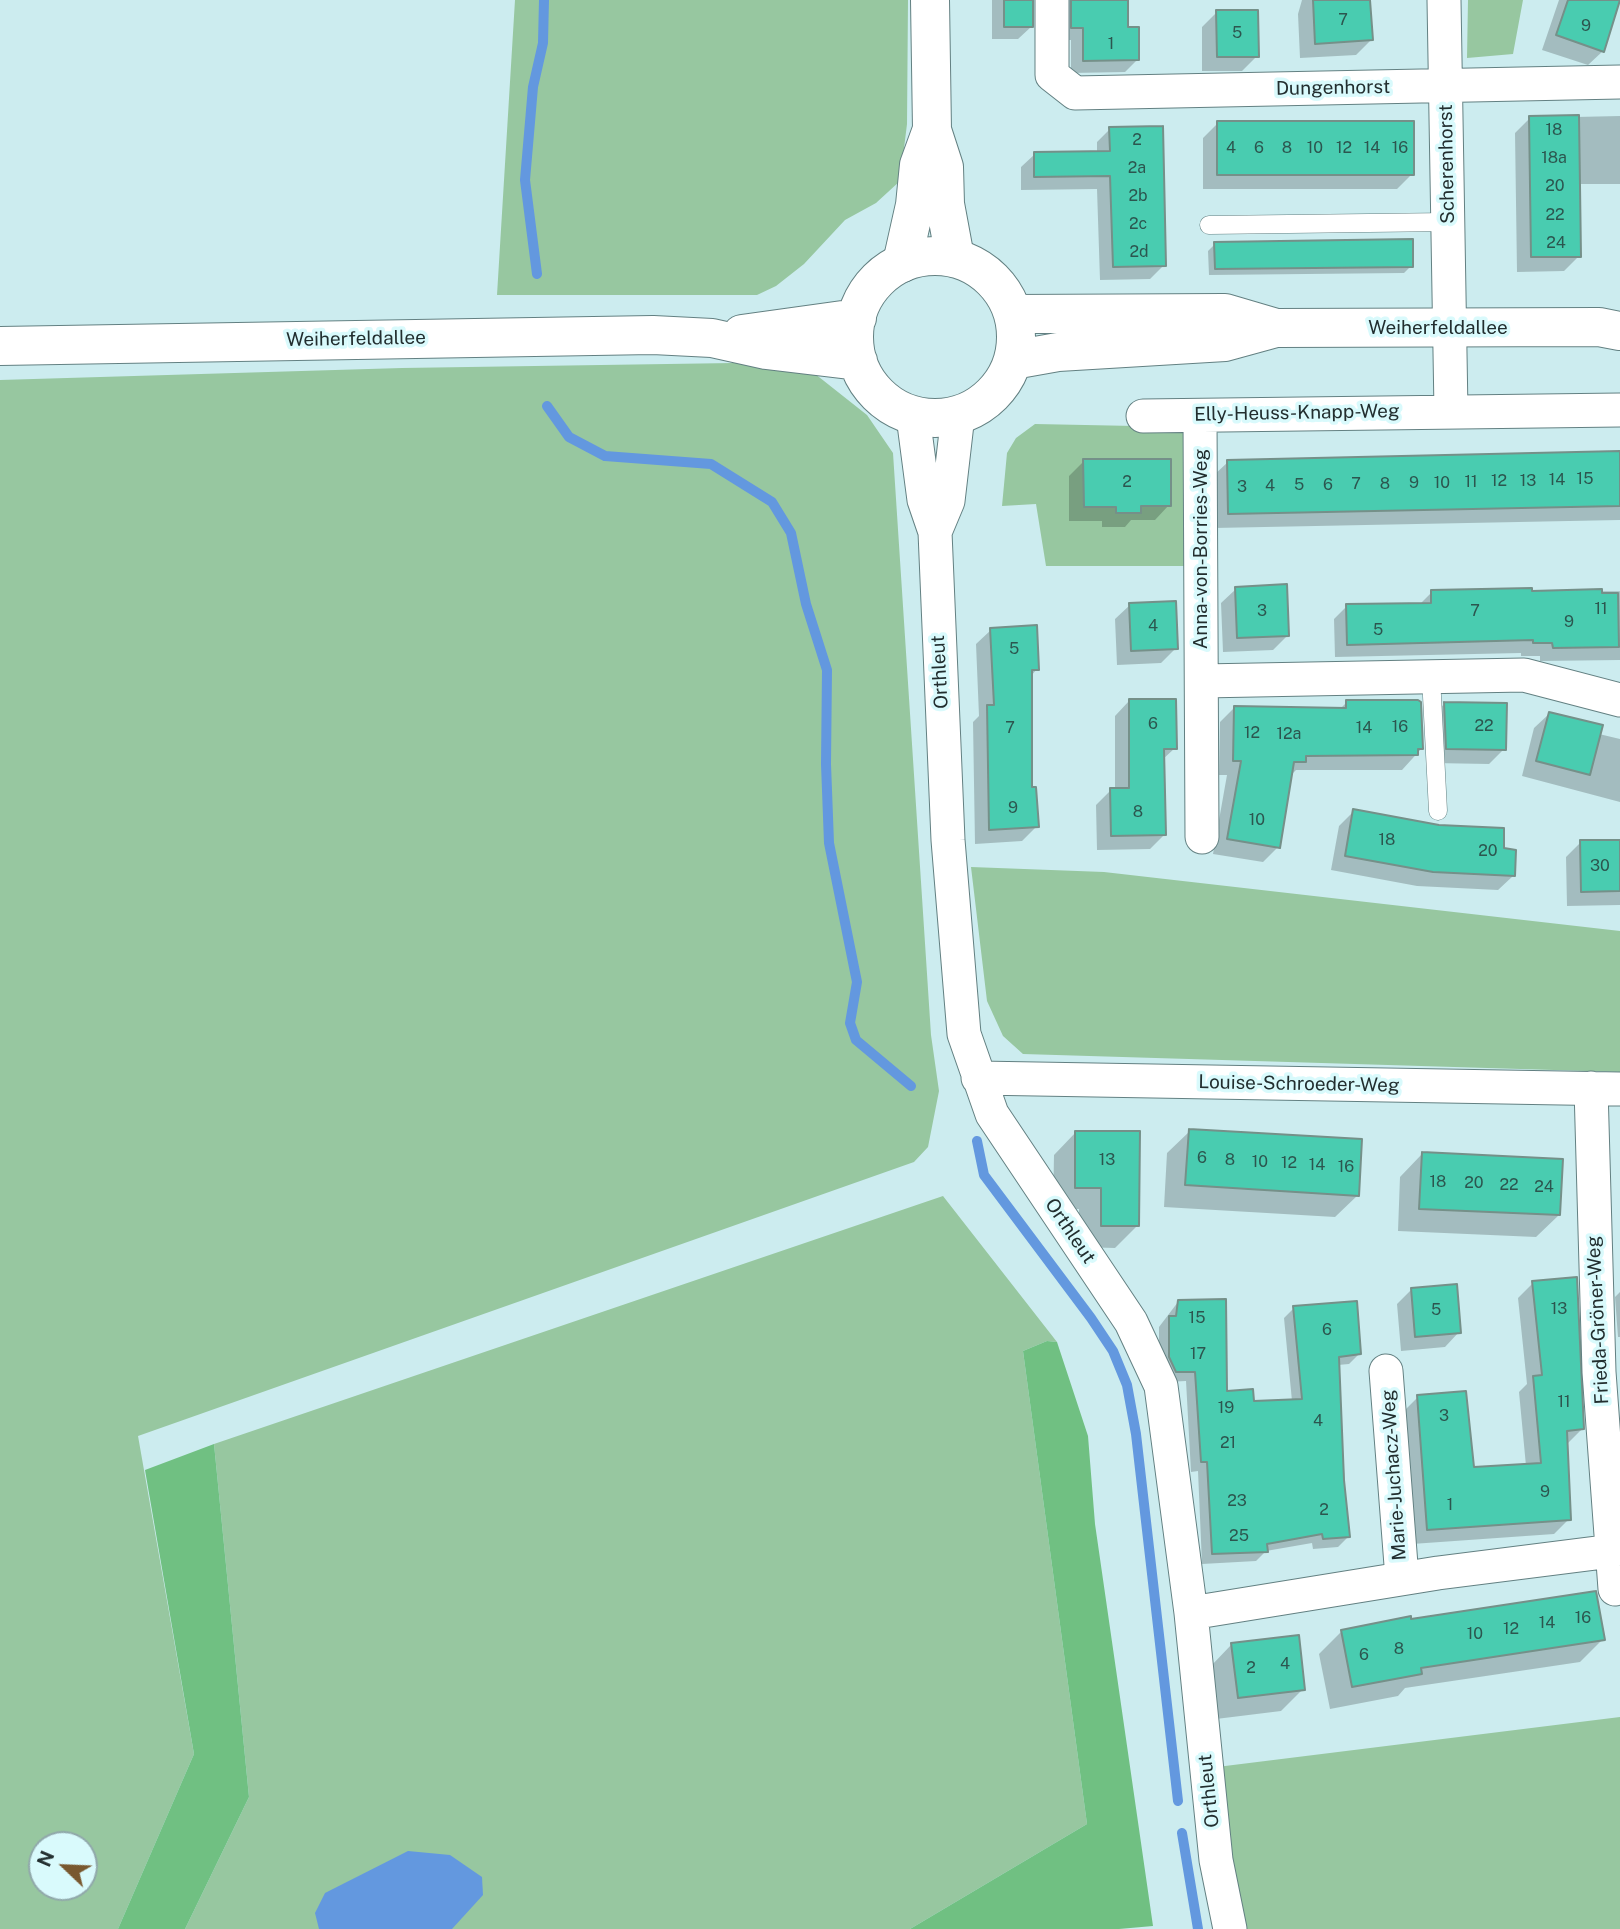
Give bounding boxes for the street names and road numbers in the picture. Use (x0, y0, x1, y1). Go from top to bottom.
street label: Dungenhorst (1276, 76, 1390, 100)
street label: Scherenhorst (1435, 104, 1459, 224)
street label: Weiherfeldallee (1368, 317, 1508, 339)
street label: Weiherfeldallee (286, 326, 426, 352)
street label: Elly-Heuss-Knapp-Weg (1194, 400, 1400, 426)
street label: Anna-von-Borries-Weg (1190, 449, 1212, 649)
street label: Orthleut (927, 635, 953, 709)
street label: Louise-Schroeder-Weg (1198, 1071, 1400, 1097)
street label: Orthleut (1040, 1194, 1100, 1268)
street label: Frieda-Gröner-Weg (1582, 1235, 1614, 1405)
street label: Marie-Juchacz-Weg (1377, 1389, 1411, 1561)
street label: Orthleut (1194, 1753, 1224, 1829)

